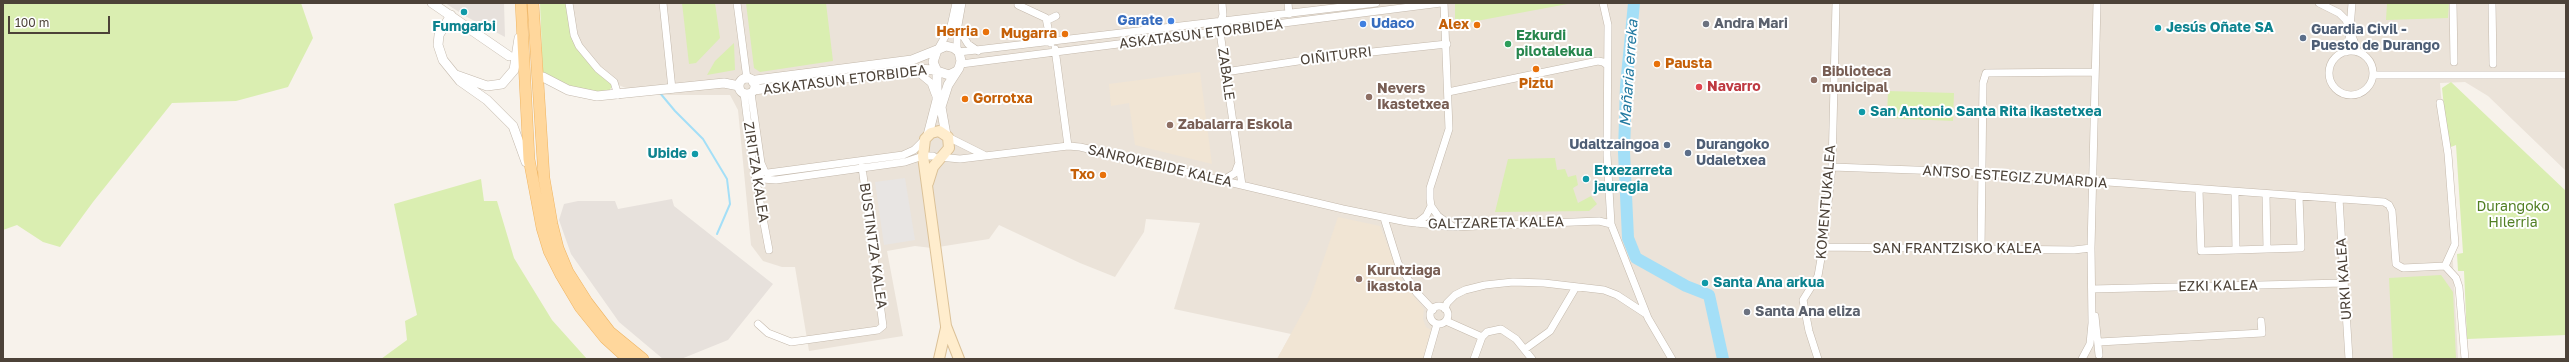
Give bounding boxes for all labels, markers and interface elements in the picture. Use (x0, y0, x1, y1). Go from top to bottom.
marker: Fumgarbi (459, 7, 469, 17)
scale bar (10, 8, 112, 34)
place label: Garate (1117, 13, 1163, 29)
text: 100 m (15, 15, 49, 30)
street label: ASKATASUN ETORBIDEA (1118, 16, 1284, 52)
marker: Garate (1166, 16, 1176, 26)
place label: Udaco (1371, 16, 1414, 32)
place label: Andra Mari (1714, 16, 1788, 32)
place label: Alex (1438, 17, 1469, 33)
place label: Fumgarbi (432, 19, 496, 35)
marker: Udaco (1358, 19, 1368, 29)
water label: Mañaria erreka (1616, 19, 1642, 127)
marker: Andra Mari (1701, 19, 1711, 29)
marker: Alex (1472, 20, 1482, 30)
place label: Jesús Oñate SA (2166, 20, 2274, 36)
place label: Guardia Civil - Puesto de Durango (2311, 22, 2440, 54)
marker: Jesús Oñate SA (2153, 23, 2163, 33)
place label: Herria (936, 24, 978, 40)
place label: Mugarra (1001, 26, 1057, 42)
marker: Herria (981, 27, 991, 37)
place label: Ezkurdi pilotalekua (1516, 28, 1593, 60)
marker: Mugarra (1060, 29, 1070, 39)
marker: Guardia Civil - Puesto de Durango (2298, 33, 2308, 43)
marker: Ezkurdi pilotalekua (1503, 39, 1513, 49)
street label: OIÑITURRI (1299, 43, 1373, 69)
street label: ZABALE (1214, 47, 1238, 101)
place label: Pausta (1665, 56, 1712, 72)
marker: Pausta (1652, 59, 1662, 69)
street label: ASKATASUN ETORBIDEA (762, 62, 928, 98)
marker: Piztu (1531, 64, 1541, 74)
place label: Biblioteca municipal (1822, 64, 1891, 96)
marker: Biblioteca municipal (1809, 75, 1819, 85)
place label: Piztu (1519, 76, 1553, 92)
place label: Navarro (1707, 79, 1761, 95)
place label: Nevers Ikastetxea (1377, 81, 1449, 114)
marker: Navarro (1694, 82, 1704, 92)
place label: Gorrotxa (973, 91, 1033, 107)
marker: Nevers Ikastetxea (1364, 92, 1374, 102)
marker: Gorrotxa (960, 94, 970, 104)
place label: San Antonio Santa Rita ikastetxea (1870, 104, 2102, 120)
marker: San Antonio Santa Rita ikastetxea (1857, 107, 1867, 117)
place label: Zabalarra Eskola (1178, 117, 1292, 133)
street label: ZIRITZA KALEA (740, 120, 772, 224)
marker: Zabalarra Eskola (1165, 120, 1175, 130)
place label: Udaltzaingoa (1569, 137, 1659, 153)
place label: Durangoko Udaletxea (1696, 137, 1769, 170)
marker: Udaltzaingoa (1662, 140, 1672, 150)
street label: SANROKEBIDE KALEA (1086, 141, 1234, 191)
street label: KOMENTUKALEA (1813, 144, 1839, 260)
place label: Ubide (647, 146, 687, 162)
marker: Durangoko Udaletxea (1683, 148, 1693, 158)
marker: Ubide (690, 149, 700, 159)
street label: ANTSO ESTEGIZ ZUMARDIA (1922, 162, 2108, 192)
place label: Etxezarreta jauregia (1594, 163, 1672, 196)
place label: Txo (1070, 167, 1095, 183)
marker: Txo (1098, 170, 1108, 180)
marker: Etxezarreta jauregia (1581, 174, 1591, 184)
street label: BUSTINTZA KALEA (856, 182, 890, 310)
park label: Durangoko Hilerria (2476, 199, 2550, 232)
street label: GALTZARETA KALEA (1428, 213, 1564, 233)
street label: URKI KALEA (2333, 237, 2355, 321)
street label: SAN FRANTZISKO KALEA (1872, 241, 2042, 257)
place label: Kurutziaga ikastola (1367, 263, 1441, 296)
marker: Kurutziaga ikastola (1354, 274, 1364, 284)
place label: Santa Ana arkua (1713, 275, 1824, 291)
street label: EZKI KALEA (2178, 277, 2258, 295)
marker: Santa Ana arkua (1700, 278, 1710, 288)
place label: Santa Ana eliza (1755, 304, 1860, 320)
marker: Santa Ana eliza (1742, 307, 1752, 317)

